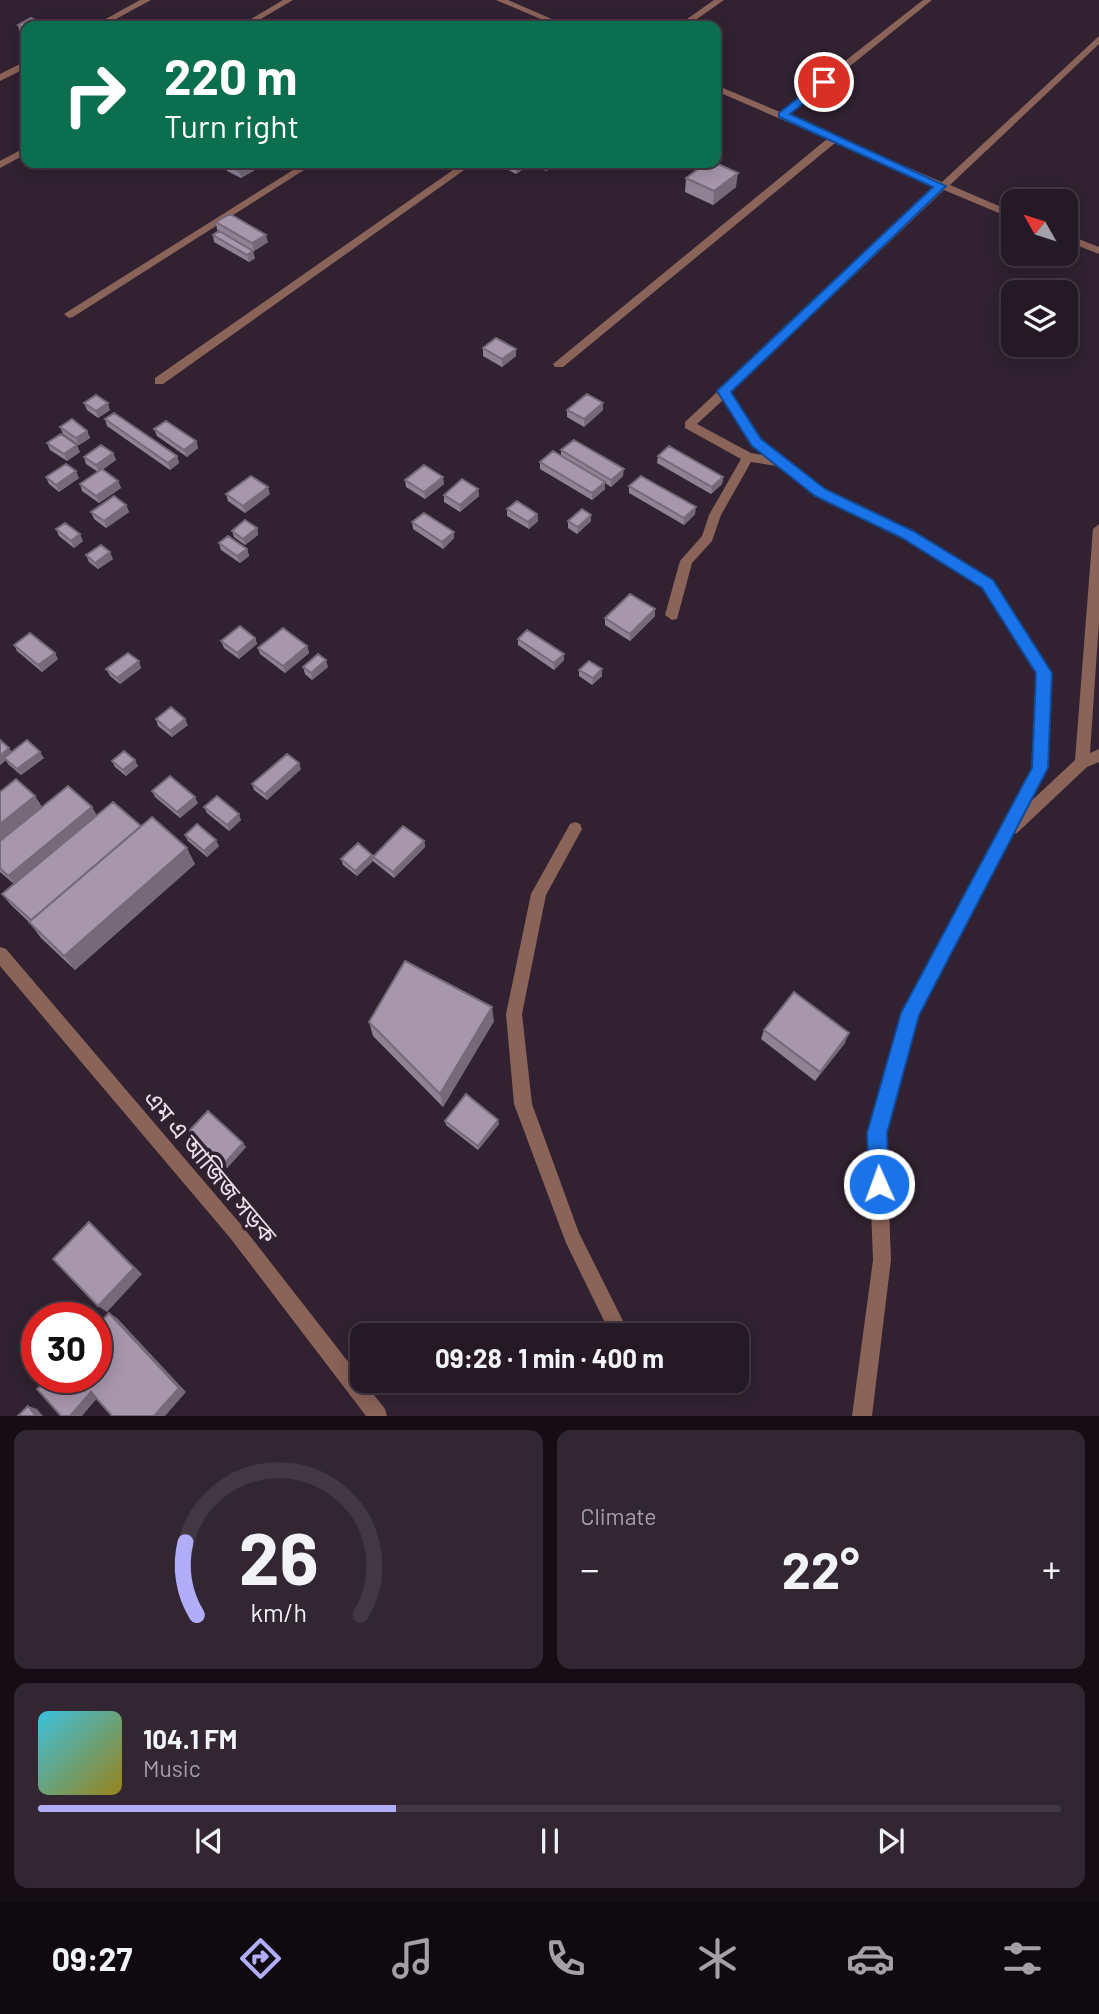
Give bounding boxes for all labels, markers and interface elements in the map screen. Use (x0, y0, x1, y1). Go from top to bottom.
text: 220 m (164, 46, 298, 105)
icon: right (49, 49, 140, 140)
pin (794, 52, 854, 112)
icon: arrive (805, 63, 843, 101)
text: Turn right (164, 106, 299, 144)
north arrow (1001, 189, 1078, 266)
map controls (1001, 189, 1078, 357)
button: layers (1001, 280, 1078, 357)
street label: এম এ আজিজ সড়ক (138, 1083, 284, 1249)
position arrow (842, 1147, 916, 1221)
speed limit sign: 30 (21, 1302, 112, 1393)
text: 09:28 · 1 min · 400 m (435, 1342, 664, 1373)
text: Climate (581, 1502, 657, 1530)
text: 26 (238, 1513, 318, 1601)
text: 22° (782, 1537, 860, 1599)
text: − (581, 1545, 600, 1591)
text: + (1042, 1545, 1061, 1591)
text: km/h (250, 1597, 307, 1627)
text: 104.1 FM (143, 1723, 237, 1754)
text: Music (143, 1754, 201, 1782)
icon: previous (190, 1822, 228, 1860)
icon: pause (531, 1822, 569, 1860)
icon: next (872, 1822, 910, 1860)
icon: directions (236, 1934, 285, 1983)
icon: music (388, 1934, 437, 1983)
icon: phone (541, 1934, 590, 1983)
icon: climate (693, 1934, 742, 1983)
icon: car (846, 1934, 895, 1983)
icon: filters (998, 1934, 1047, 1983)
text: 09:27 (52, 1939, 132, 1977)

